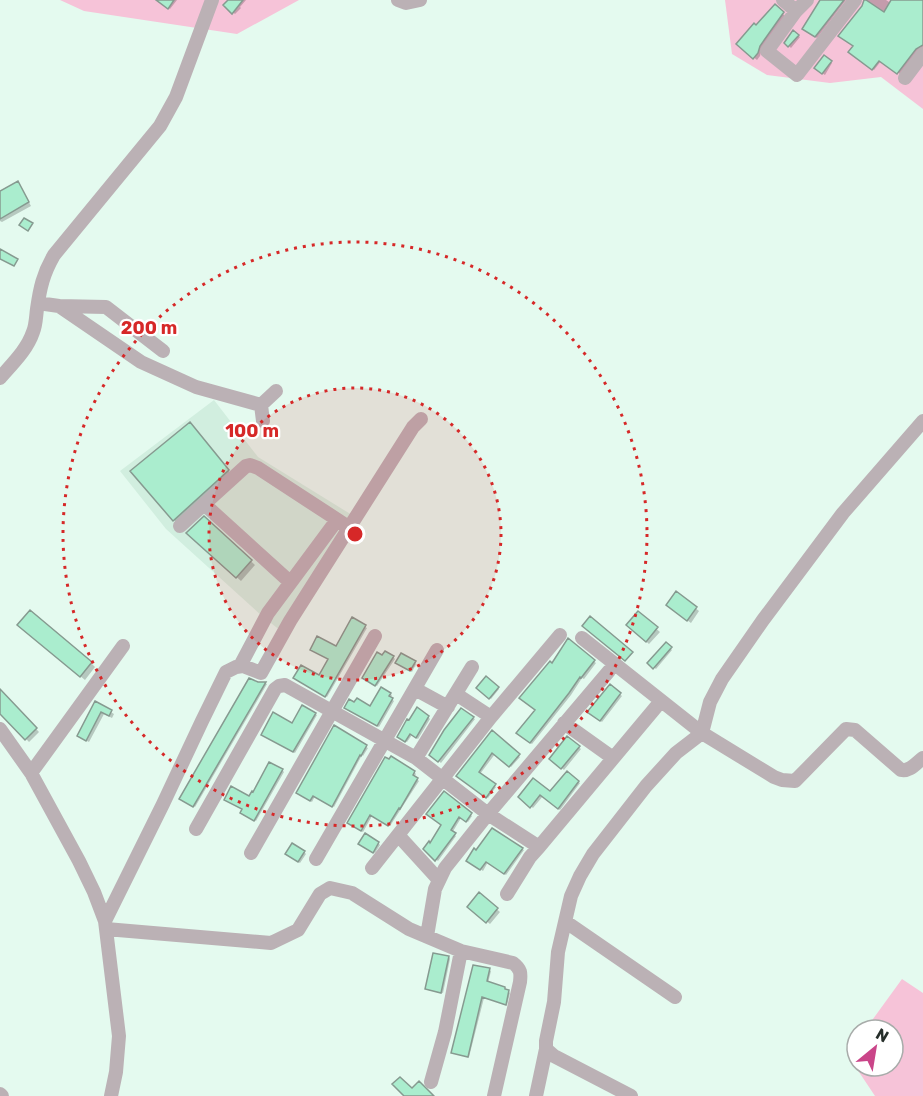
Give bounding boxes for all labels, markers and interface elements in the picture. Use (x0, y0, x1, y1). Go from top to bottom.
text: 200 m (121, 317, 177, 339)
text: 100 m (225, 420, 279, 442)
centre of rings (345, 524, 365, 544)
north arrow (845, 1018, 905, 1078)
text: N (873, 1024, 892, 1047)

